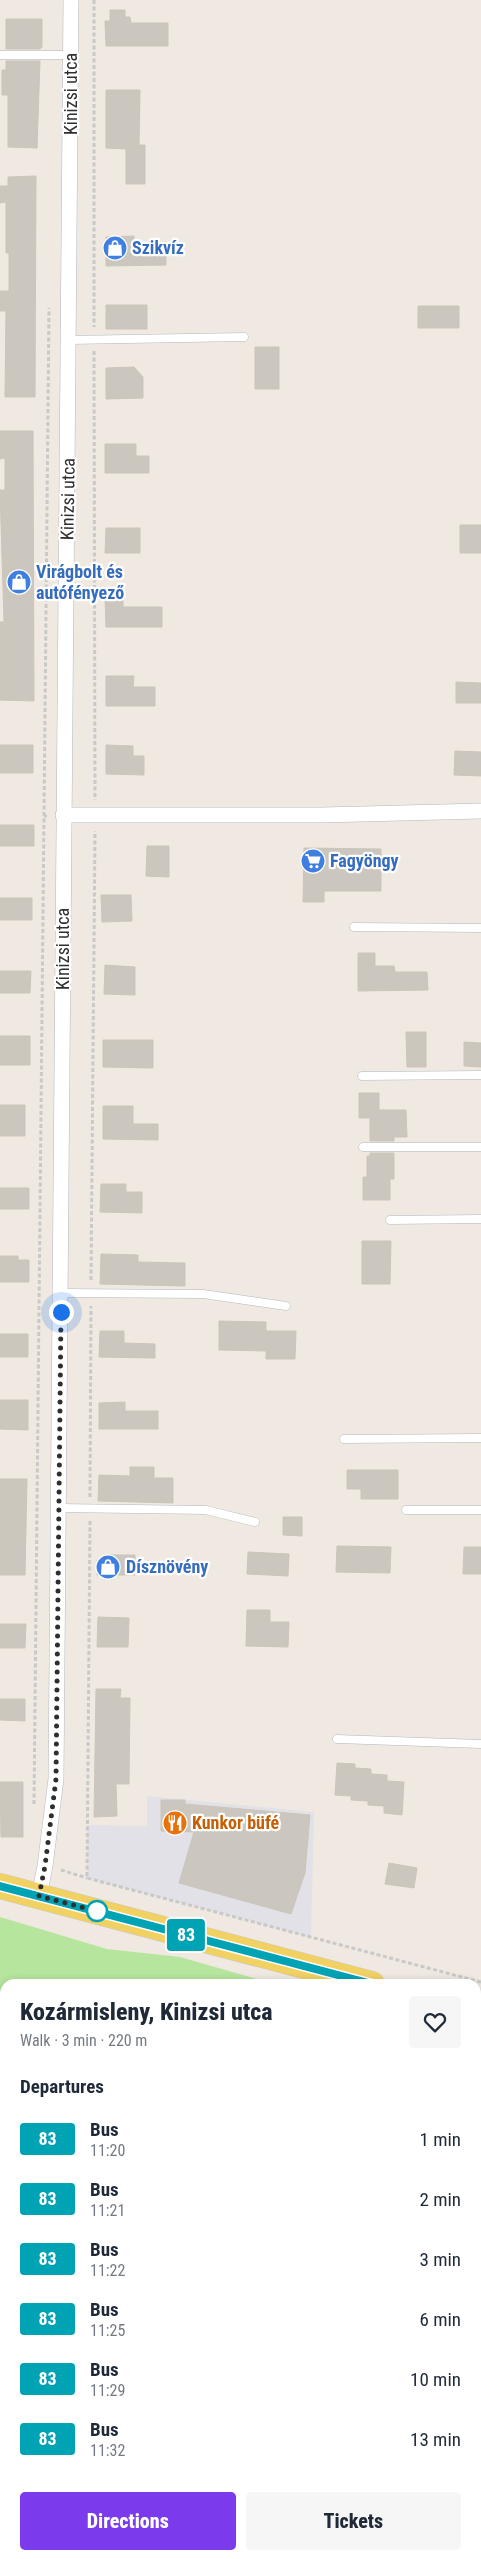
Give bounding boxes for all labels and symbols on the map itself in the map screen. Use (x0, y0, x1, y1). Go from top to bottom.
street label: Kinizsi utca (60, 53, 81, 135)
shop icon: Szikvíz (102, 235, 128, 261)
place label: Szikvíz (132, 237, 184, 258)
street label: Kinizsi utca (56, 458, 79, 540)
place label: Virágbolt és autófényező (36, 561, 124, 603)
shop icon: Virágbolt és autófényező (6, 569, 32, 595)
supermarket icon: Fagyöngy (300, 848, 326, 874)
place label: Fagyöngy (330, 850, 399, 871)
street label: Kinizsi utca (52, 908, 73, 990)
your location (49, 1300, 74, 1325)
shop icon: Dísznövény (95, 1554, 121, 1580)
place label: Dísznövény (126, 1556, 208, 1577)
restaurant icon: Kunkor büfé (162, 1810, 188, 1836)
place label: Kunkor büfé (192, 1812, 280, 1833)
unlabelled marker (86, 1900, 108, 1922)
line badge: 83 (164, 1919, 208, 1951)

